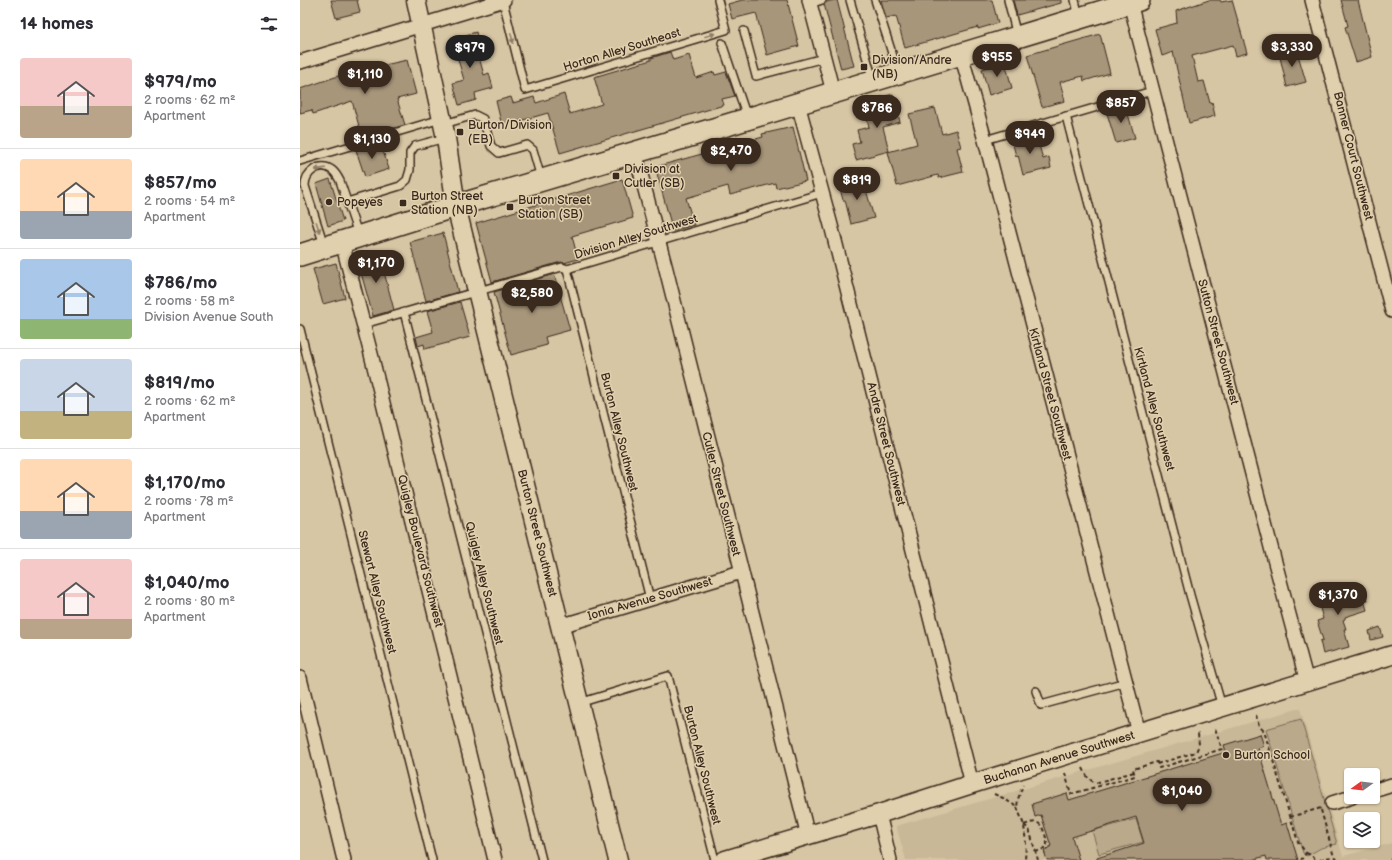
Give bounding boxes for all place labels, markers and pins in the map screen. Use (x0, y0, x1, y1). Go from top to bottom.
pin: $3,330 (1259, 34, 1325, 68)
pin: $979 (446, 35, 494, 69)
pin: $955 (973, 44, 1021, 78)
place label: Division/Andre (NB) (872, 53, 952, 82)
pin: $1,110 (332, 61, 398, 95)
marker: Division/Andre (NB) (859, 62, 869, 72)
pin: $857 (1097, 90, 1145, 124)
pin: $786 (853, 95, 901, 129)
place label: Burton/Division (EB) (468, 118, 552, 147)
pin: $949 (1006, 121, 1054, 155)
pin: $1,130 (339, 126, 405, 160)
marker: Burton/Division (EB) (455, 127, 465, 137)
pin: $2,470 (698, 138, 764, 172)
place label: Division at Cutler (SB) (624, 162, 684, 191)
pin: $819 (833, 167, 881, 201)
marker: Division at Cutler (SB) (611, 171, 621, 181)
place label: Burton Street Station (NB) (411, 189, 484, 218)
place label: Burton Street Station (SB) (518, 193, 591, 222)
place label: Popeyes (337, 195, 383, 210)
marker: Popeyes (324, 197, 334, 207)
marker: Burton Street Station (NB) (398, 198, 408, 208)
marker: Burton Street Station (SB) (505, 202, 515, 212)
pin: $1,170 (343, 250, 409, 284)
pin: $2,580 (499, 280, 565, 314)
pin: $1,370 (1305, 582, 1371, 616)
place label: Burton School (1234, 748, 1310, 763)
marker: Burton School (1221, 750, 1231, 760)
pin: $1,040 (1149, 778, 1215, 812)

